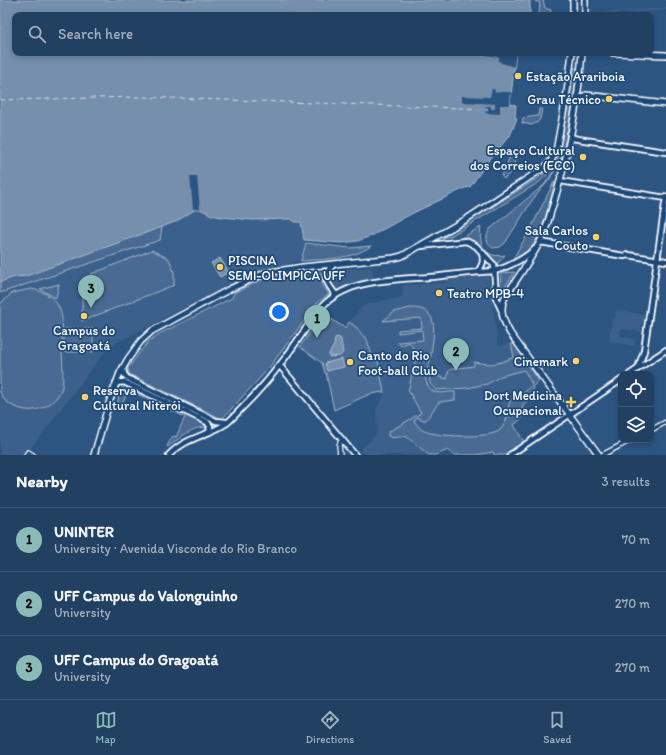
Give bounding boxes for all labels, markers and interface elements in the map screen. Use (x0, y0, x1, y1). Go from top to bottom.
search box (12, 12, 654, 56)
icon: search (26, 23, 48, 45)
text: Search here (58, 25, 133, 43)
place label: Estação Arariboia (526, 69, 625, 84)
marker: Estação Arariboia (513, 71, 523, 81)
place label: Grau Técnico (527, 92, 601, 107)
marker: Grau Técnico (604, 94, 614, 104)
place label: Espaço Cultural dos Correios (ECC) (470, 143, 575, 173)
marker: Espaço Cultural dos Correios (ECC) (578, 152, 588, 162)
place label: Sala Carlos Couto (525, 223, 588, 253)
marker: Sala Carlos Couto (591, 232, 601, 242)
place label: PISCINA SEMI-OLIMPICA UFF (228, 253, 345, 283)
marker: PISCINA SEMI-OLIMPICA UFF (215, 262, 225, 272)
pin: 3 (78, 275, 104, 308)
place label: Teatro MPB-4 (447, 286, 524, 301)
marker: Teatro MPB-4 (434, 288, 444, 298)
your location (269, 302, 289, 322)
pin: 1 (304, 305, 330, 338)
marker: Campus do Gragoatá (79, 311, 89, 321)
place label: Campus do Gragoatá (53, 323, 115, 353)
pin: 2 (443, 338, 469, 371)
place label: Canto do Rio Foot-ball Club (358, 348, 438, 378)
place label: Cinemark (514, 354, 568, 369)
marker: Cinemark (571, 356, 581, 366)
marker: Canto do Rio Foot-ball Club (345, 357, 355, 367)
map controls (618, 371, 654, 443)
button: locate (618, 371, 654, 407)
place label: Reserva Cultural Niterói (93, 383, 181, 413)
place label: Dort Medicina Ocupacional (484, 388, 563, 418)
marker: Reserva Cultural Niterói (80, 392, 90, 402)
marker: Dort Medicina Ocupacional (565, 396, 577, 408)
button: layers (618, 407, 654, 443)
text: Nearby (16, 471, 68, 491)
text: 3 results (601, 474, 650, 489)
text: UNINTER (54, 523, 114, 541)
text: 1 (26, 532, 32, 547)
text: 70 m (622, 532, 650, 547)
text: University · Avenida Visconde do Rio Branco (54, 541, 297, 556)
text: UFF Campus do Valonguinho (54, 587, 238, 605)
text: 2 (26, 596, 32, 611)
text: 270 m (615, 596, 650, 611)
text: University (54, 605, 111, 620)
text: UFF Campus do Gragoatá (54, 651, 218, 669)
text: 3 (25, 660, 33, 675)
text: 270 m (615, 660, 650, 675)
text: University (54, 669, 111, 684)
tab: Map (95, 709, 117, 746)
tab: Directions (306, 709, 354, 746)
tab: Saved (543, 709, 571, 746)

